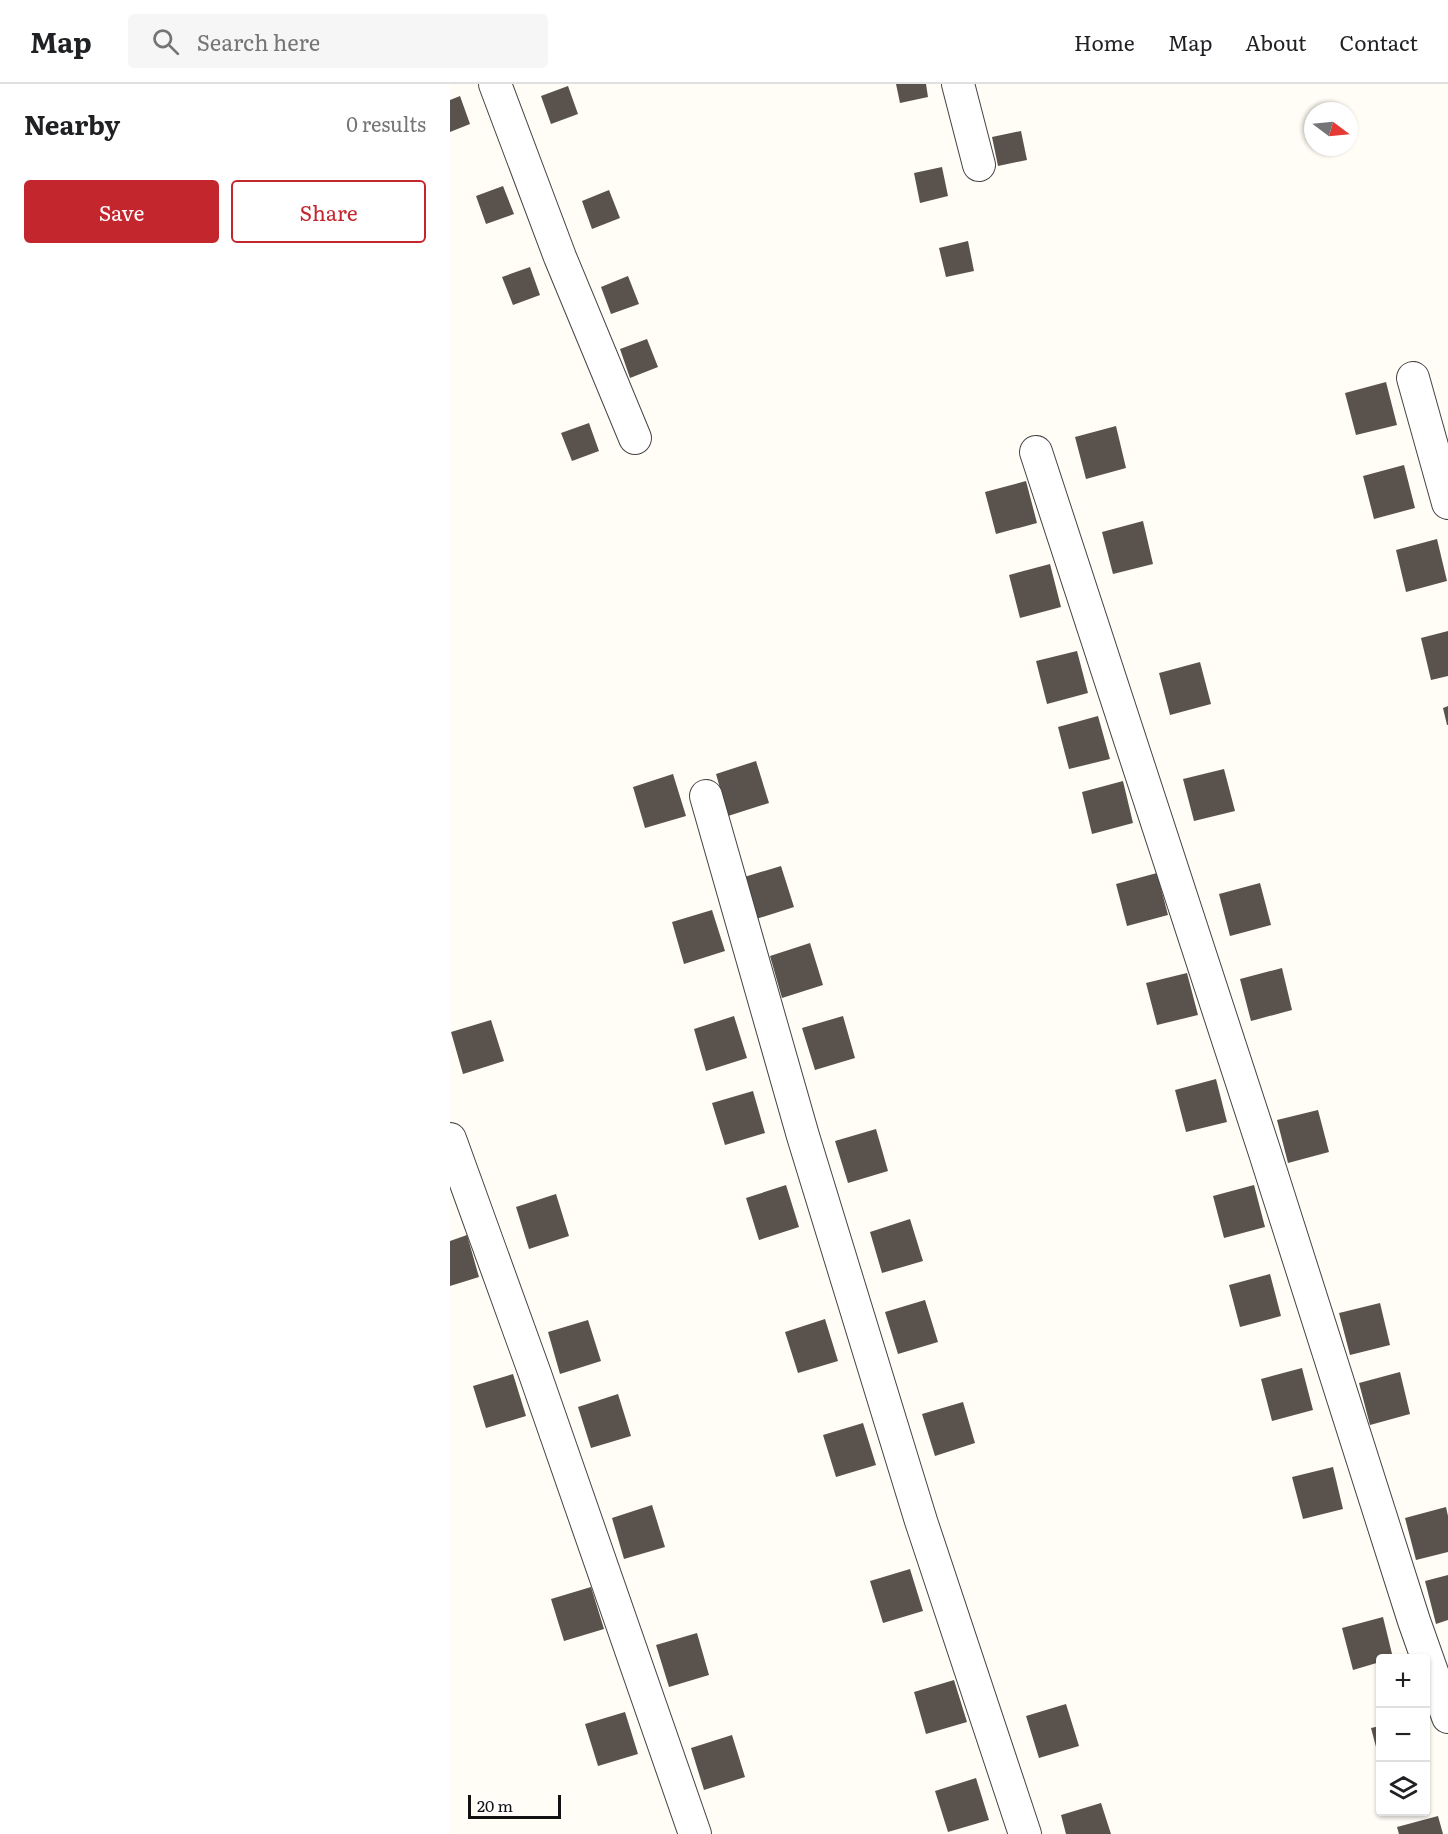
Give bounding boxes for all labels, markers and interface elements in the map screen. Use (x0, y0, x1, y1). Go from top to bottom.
search box (128, 14, 548, 68)
text: Map (30, 20, 92, 62)
icon: search (149, 25, 182, 58)
text: Search here (197, 25, 320, 58)
text: Home (1074, 26, 1135, 57)
text: Map (1168, 26, 1212, 57)
text: About (1245, 26, 1307, 57)
text: Contact (1340, 26, 1418, 57)
north arrow (1304, 102, 1358, 156)
text: Nearby (24, 104, 120, 143)
text: 0 results (346, 108, 426, 138)
button: Save (24, 180, 219, 243)
button: Share (231, 180, 426, 243)
map controls (1376, 1654, 1430, 1816)
button: + (1376, 1654, 1430, 1708)
button: − (1376, 1708, 1430, 1762)
button: layers (1376, 1762, 1430, 1816)
scale bar (468, 1792, 561, 1820)
text: 20 m (477, 1793, 513, 1817)

